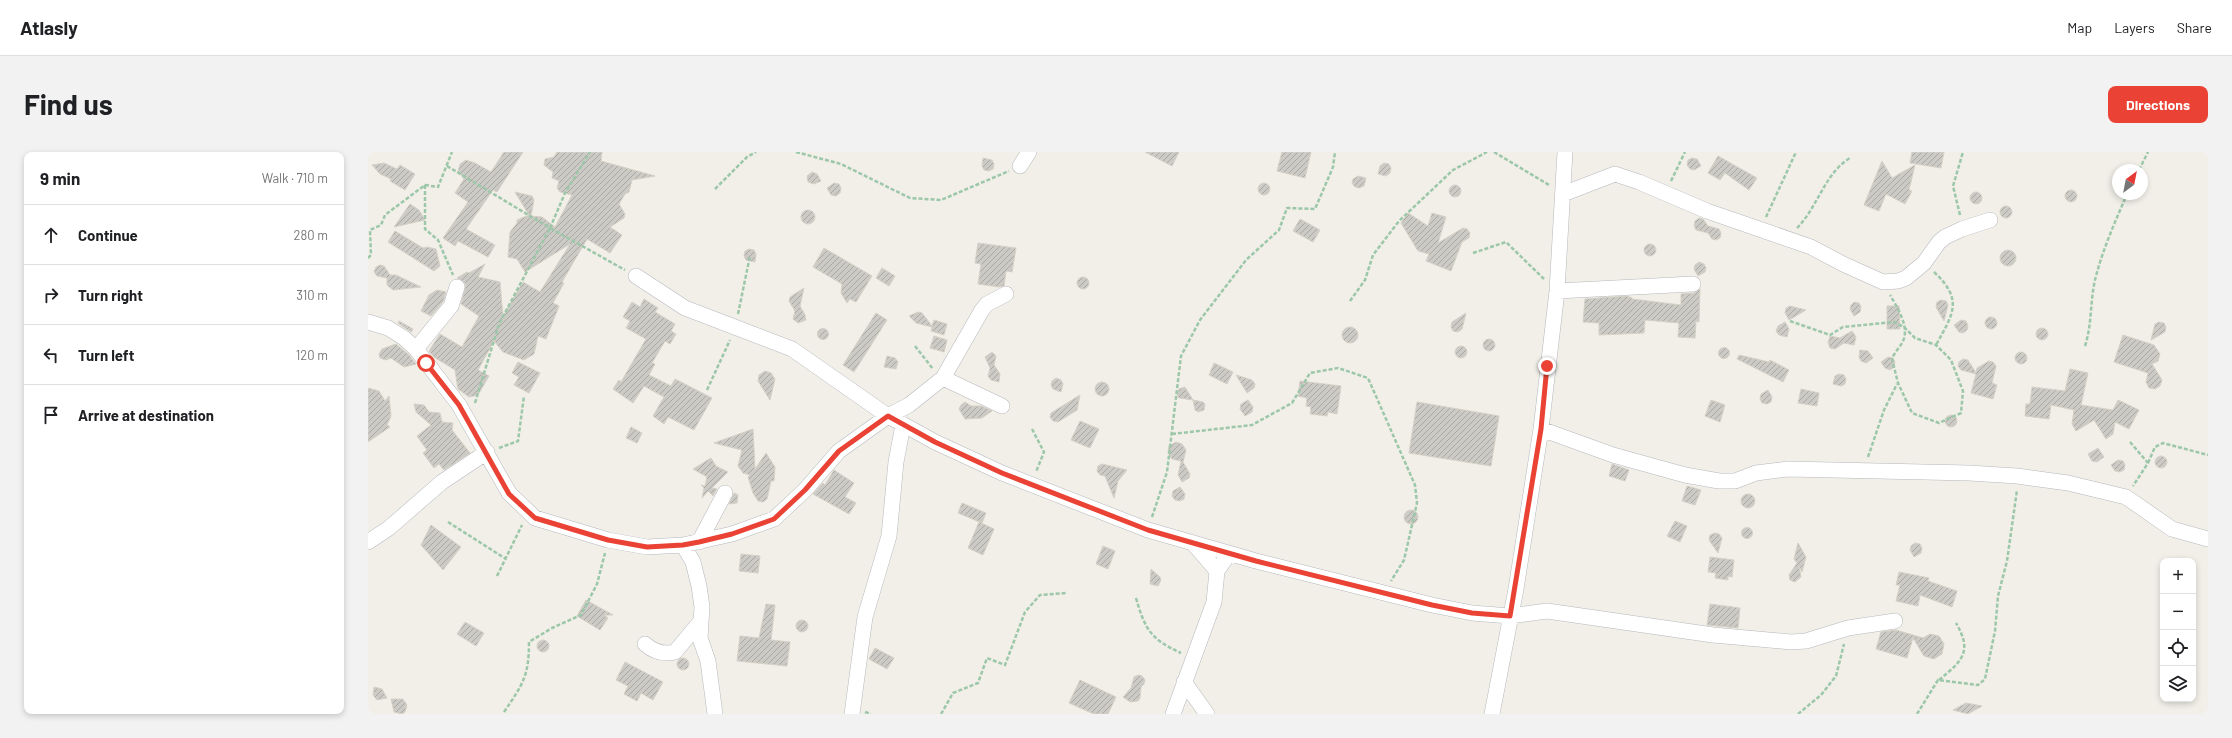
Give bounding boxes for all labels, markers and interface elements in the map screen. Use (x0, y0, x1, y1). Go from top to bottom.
text: Atlasly (20, 16, 78, 39)
text: Map (2067, 19, 2092, 36)
text: Layers (2114, 19, 2155, 36)
text: Share (2177, 19, 2212, 36)
button: Directions (2108, 86, 2208, 123)
text: Find us (24, 87, 113, 121)
north arrow (2112, 164, 2148, 200)
text: 9 min (40, 168, 80, 188)
text: Walk · 710 m (262, 170, 328, 186)
icon: ahead (40, 224, 62, 246)
text: Continue (78, 226, 138, 244)
text: 280 m (294, 227, 328, 243)
icon: right (40, 284, 62, 306)
text: Turn right (78, 286, 143, 304)
text: 310 m (296, 287, 328, 303)
icon: left (40, 344, 62, 366)
text: Turn left (78, 346, 134, 364)
text: 120 m (296, 347, 328, 363)
route start (417, 354, 435, 372)
route end (1538, 357, 1556, 375)
icon: arrive (40, 404, 62, 426)
text: Arrive at destination (78, 406, 214, 424)
map controls (2160, 558, 2196, 702)
button: + (2160, 558, 2196, 594)
button: − (2160, 594, 2196, 630)
button: locate (2160, 630, 2196, 666)
button: layers (2160, 666, 2196, 702)

